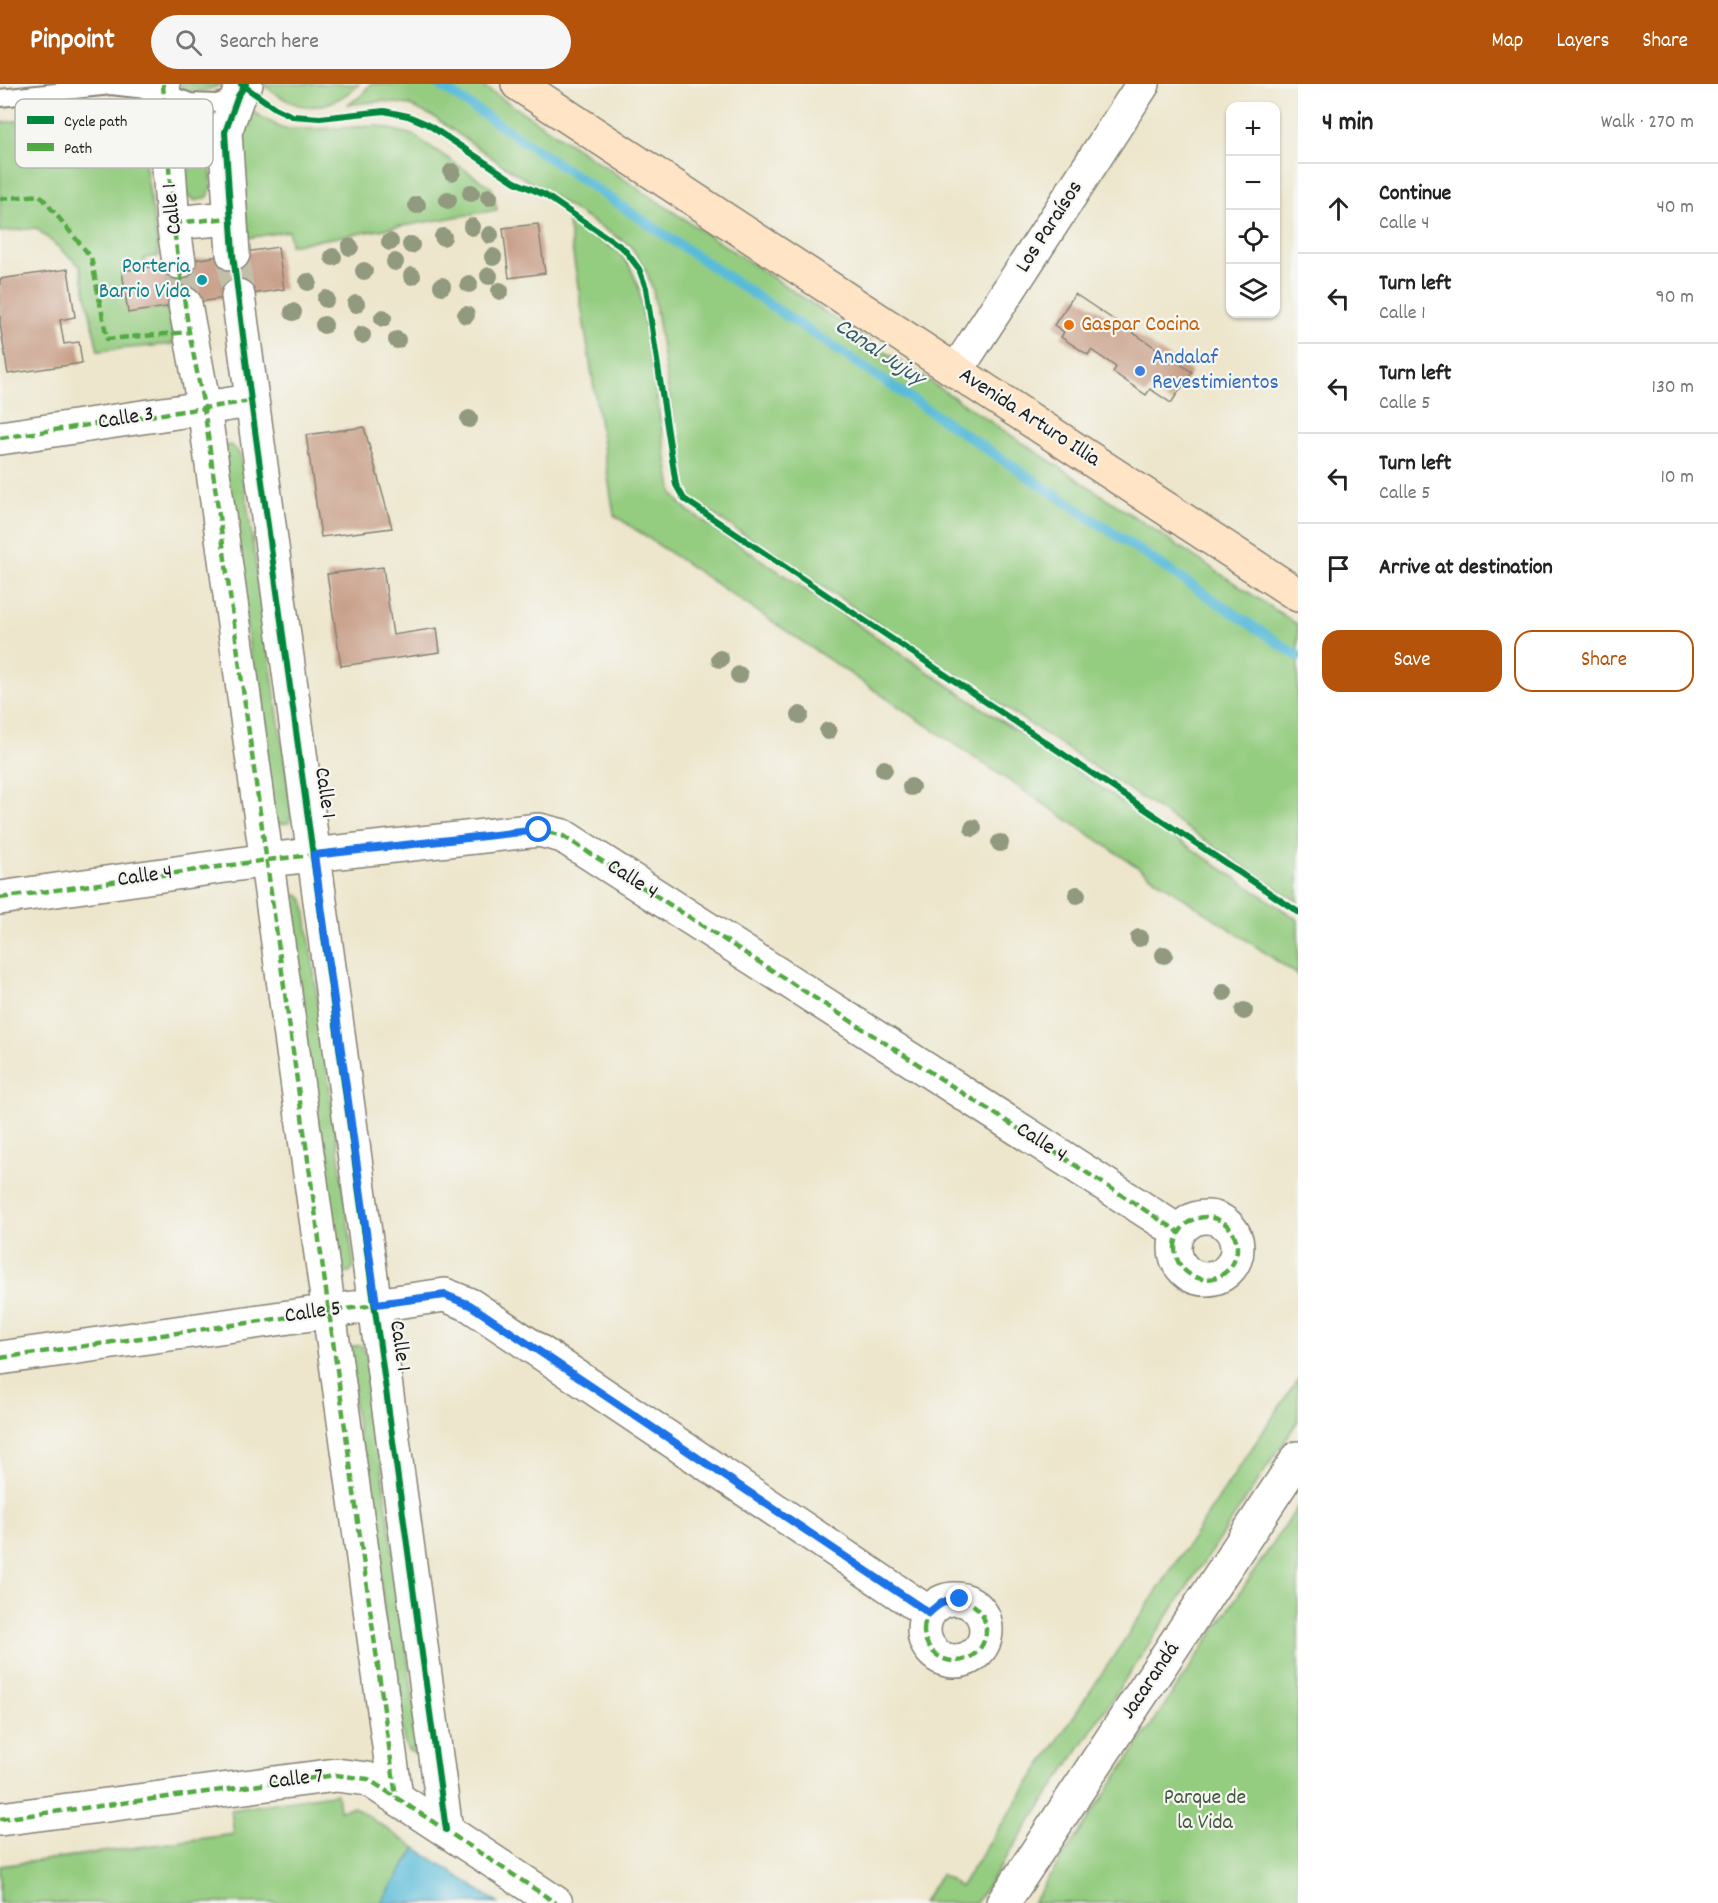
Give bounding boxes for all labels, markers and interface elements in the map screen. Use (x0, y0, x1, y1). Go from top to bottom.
search box (151, 15, 571, 69)
text: Pinpoint (30, 22, 115, 62)
icon: search (172, 26, 205, 59)
text: Search here (220, 27, 319, 58)
text: Map (1492, 27, 1523, 57)
text: Layers (1556, 27, 1609, 57)
text: Share (1642, 27, 1688, 57)
legend (15, 99, 213, 168)
map controls (1226, 102, 1280, 318)
button: + (1226, 102, 1280, 156)
text: 4 min (1322, 105, 1373, 142)
text: Walk · 270 m (1601, 109, 1694, 137)
text: Cycle path (64, 111, 127, 134)
text: Path (64, 138, 92, 161)
button: − (1226, 156, 1280, 210)
street label: Los Paraísos (1009, 175, 1091, 279)
text: Continue (1379, 179, 1451, 210)
street label: Calle 1 (155, 182, 191, 236)
icon: ahead (1322, 192, 1355, 225)
text: 40 m (1656, 194, 1694, 222)
button: locate (1226, 210, 1280, 264)
text: Calle 4 (1379, 210, 1429, 238)
place label: Porteria Barrio Vida (99, 252, 191, 308)
button: layers (1226, 264, 1280, 318)
text: Turn left (1379, 269, 1451, 300)
marker: Porteria Barrio Vida (195, 273, 209, 287)
icon: left (1322, 282, 1355, 315)
text: 90 m (1656, 284, 1694, 312)
text: Calle 1 (1379, 300, 1426, 328)
water label: Canal Jujuy (827, 310, 934, 397)
place label: Gaspar Cocina (1081, 310, 1200, 341)
marker: Gaspar Cocina (1062, 318, 1076, 332)
place label: Andalaf Revestimientos (1152, 343, 1279, 399)
text: Turn left (1379, 359, 1451, 390)
street label: Avenida Arturo Illia (952, 361, 1106, 476)
marker: Andalaf Revestimientos (1133, 364, 1147, 378)
icon: left (1322, 372, 1355, 405)
text: 130 m (1652, 374, 1694, 402)
text: Calle 5 (1379, 390, 1430, 418)
street label: Calle 3 (96, 399, 156, 439)
text: Turn left (1379, 449, 1451, 480)
icon: left (1322, 462, 1355, 495)
text: 10 m (1660, 464, 1694, 492)
text: Calle 5 (1379, 480, 1430, 508)
icon: arrive (1322, 552, 1355, 585)
text: Arrive at destination (1379, 553, 1553, 584)
button: Save (1322, 630, 1502, 692)
button: Share (1514, 630, 1694, 692)
street label: Calle 1 (305, 765, 343, 821)
route start (525, 816, 551, 842)
street label: Calle 4 (600, 852, 664, 908)
street label: Calle 4 (115, 858, 175, 896)
street label: Calle 4 (1009, 1115, 1073, 1171)
street label: Calle 5 (283, 1294, 343, 1332)
street label: Calle 1 (380, 1318, 418, 1374)
route end (946, 1585, 972, 1611)
street label: Jacarandá (1114, 1636, 1188, 1726)
street label: Calle 7 (267, 1761, 325, 1799)
park label: Parque de la Vida (1164, 1783, 1246, 1839)

